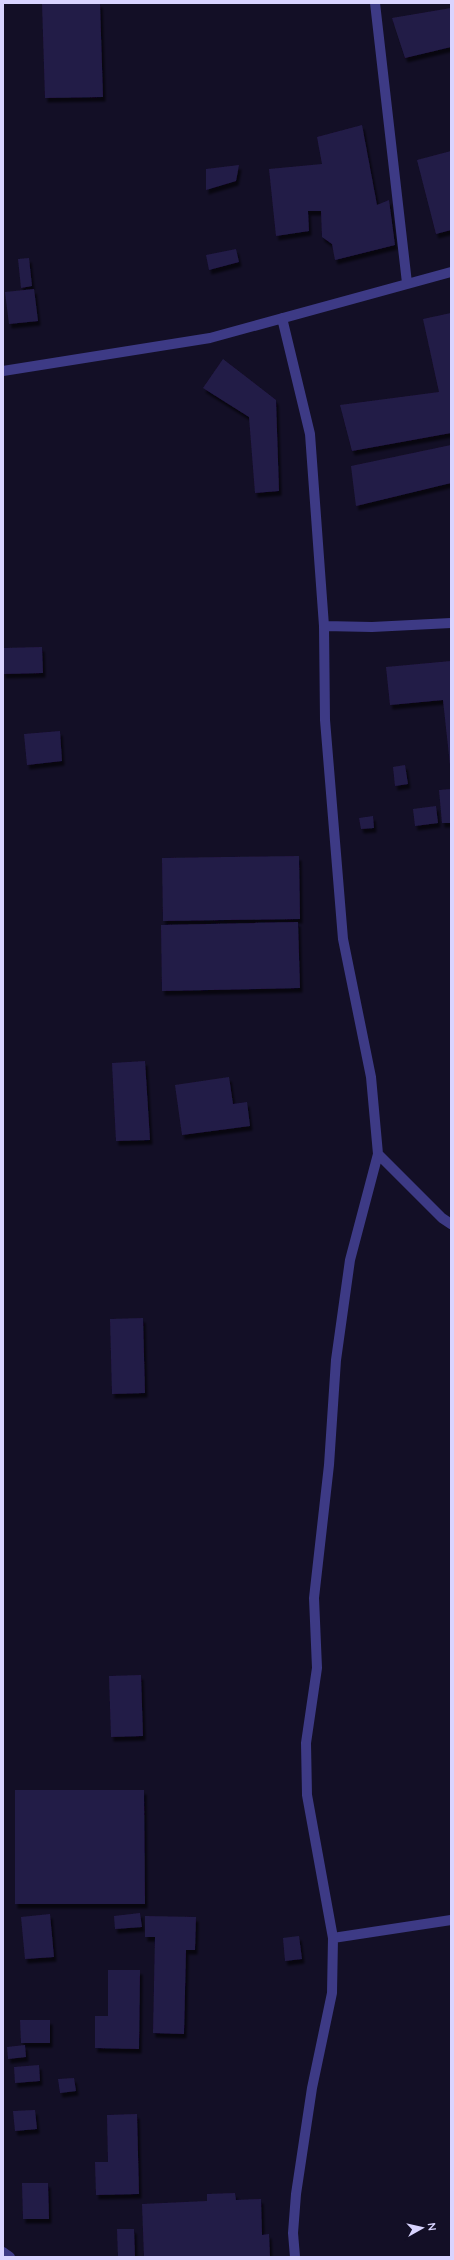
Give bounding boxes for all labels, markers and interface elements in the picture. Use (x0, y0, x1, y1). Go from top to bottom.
north arrow (402, 2208, 442, 2248)
text: N (424, 2222, 439, 2232)

